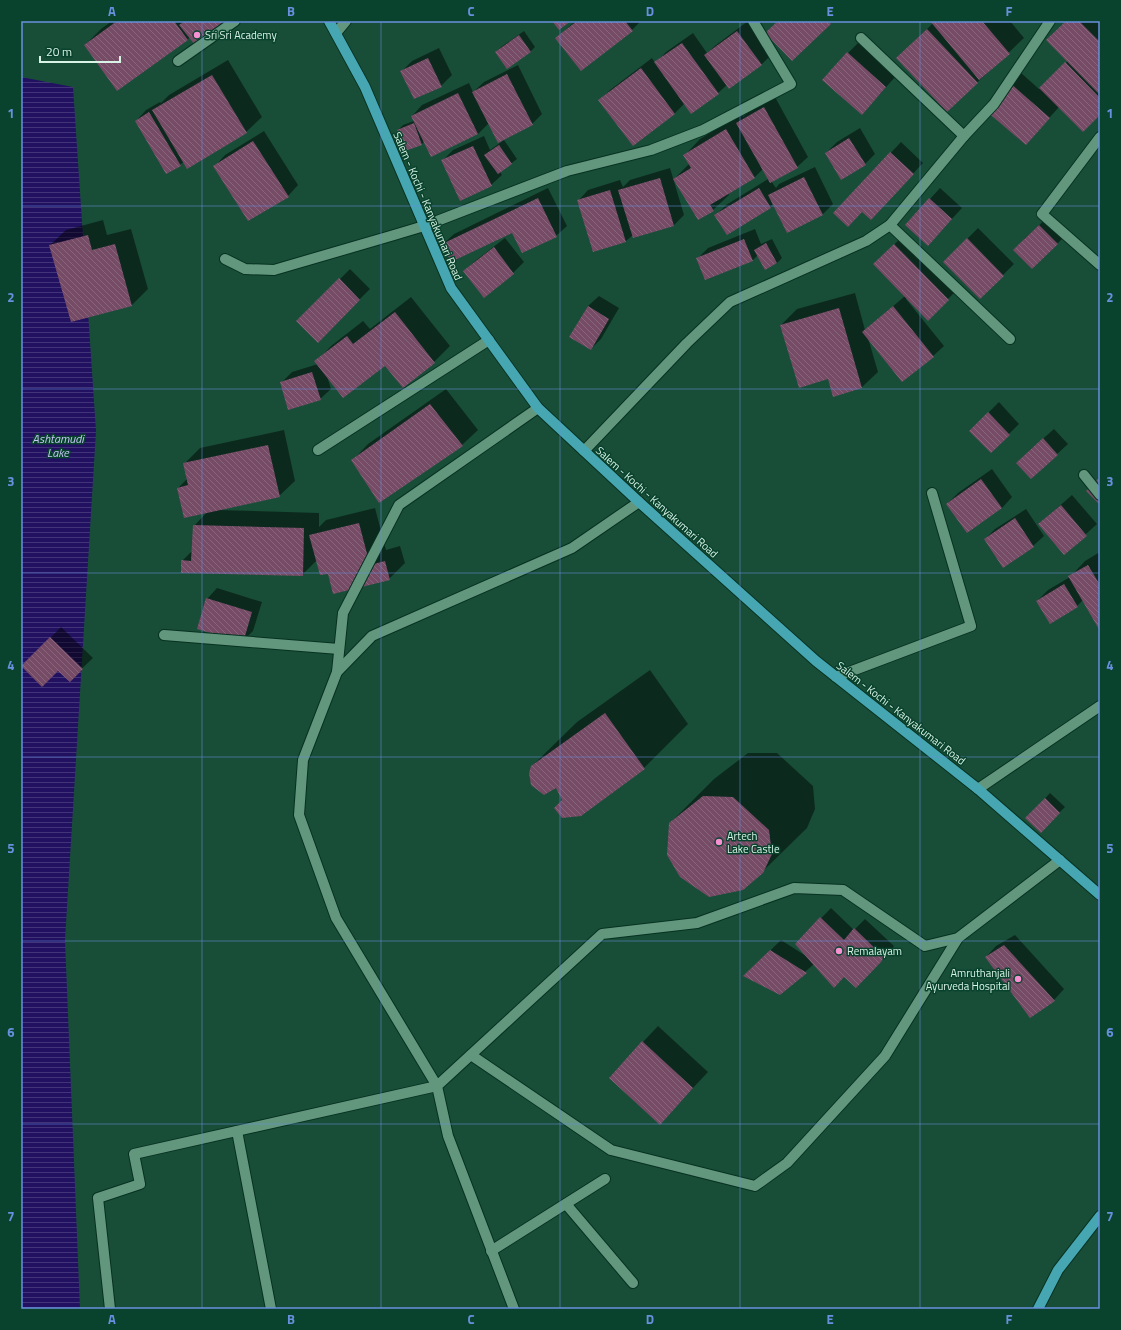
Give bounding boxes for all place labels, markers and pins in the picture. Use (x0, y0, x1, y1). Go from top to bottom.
place label: Sri Sri Academy (205, 27, 277, 43)
marker: Sri Sri Academy (192, 30, 202, 40)
place label: Artech Lake Castle (727, 828, 780, 857)
marker: Artech Lake Castle (714, 837, 724, 847)
place label: Remalayam (847, 943, 902, 959)
marker: Remalayam (834, 946, 844, 956)
place label: Amruthanjali Ayurveda Hospital (926, 965, 1010, 994)
marker: Amruthanjali Ayurveda Hospital (1013, 974, 1023, 984)

